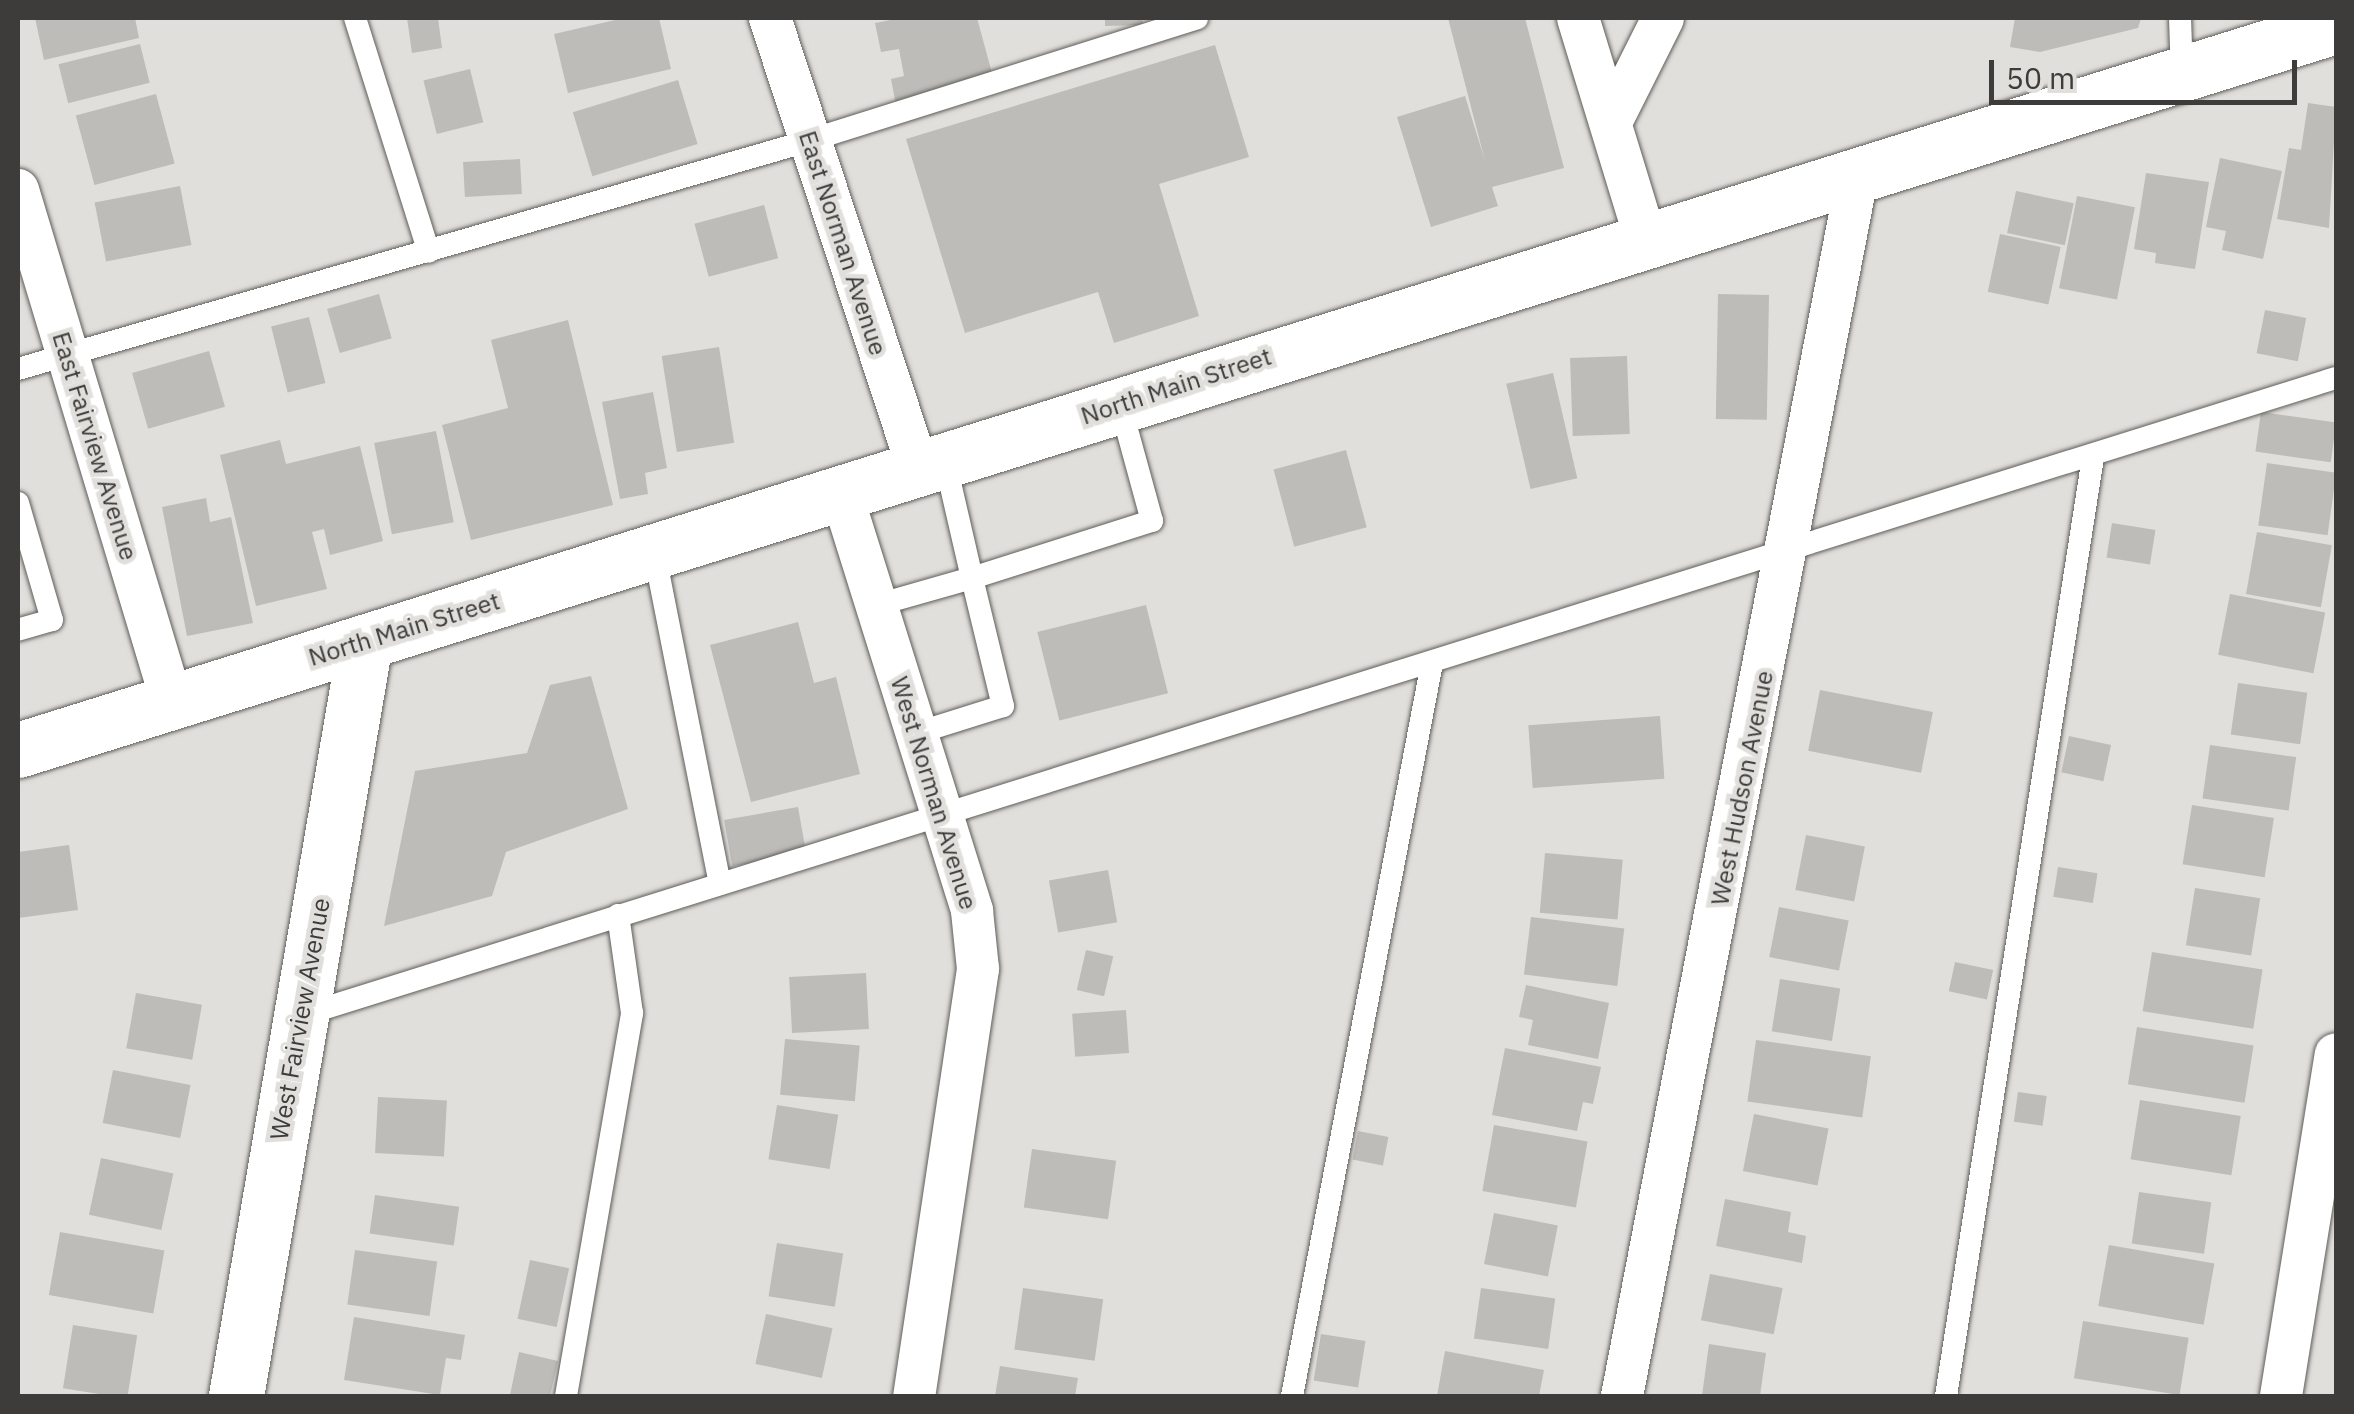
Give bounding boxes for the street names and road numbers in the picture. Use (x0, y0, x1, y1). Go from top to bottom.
street label: East Norman Avenue (793, 127, 893, 359)
street label: East Fairview Avenue (46, 328, 144, 564)
street label: North Main Street (1077, 341, 1275, 431)
street label: North Main Street (305, 586, 503, 672)
street label: West Hudson Avenue (1705, 668, 1779, 908)
street label: West Norman Avenue (884, 673, 984, 913)
street label: West Fairview Avenue (264, 896, 336, 1142)

